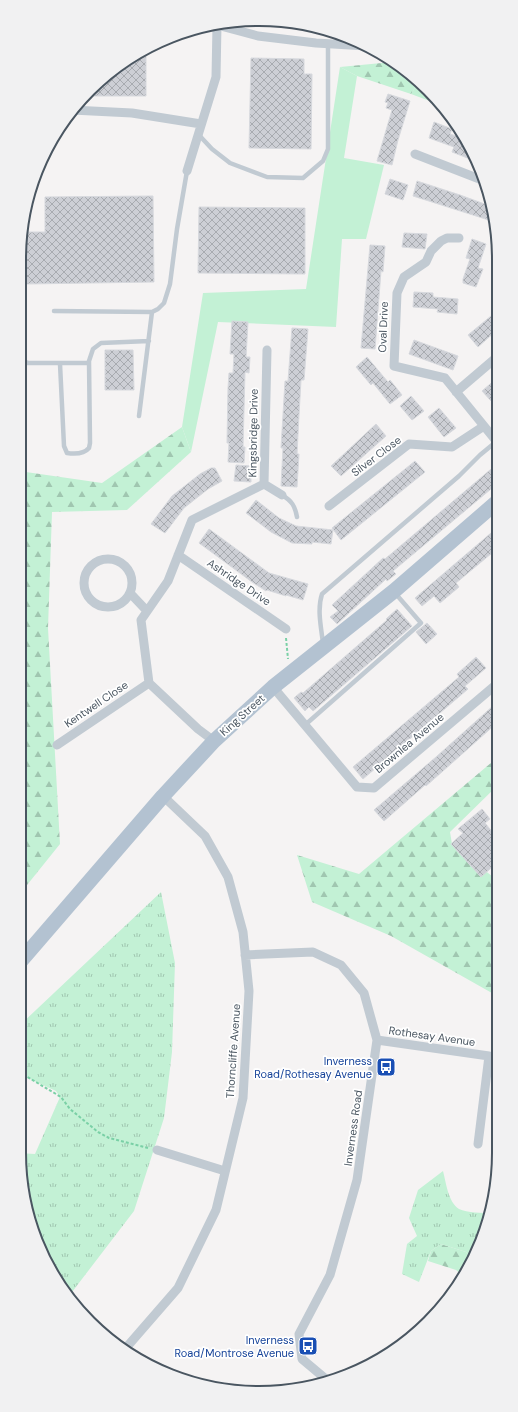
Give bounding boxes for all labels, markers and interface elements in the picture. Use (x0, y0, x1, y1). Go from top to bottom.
street label: Oval Drive (375, 301, 391, 353)
street label: Kingsbridge Drive (245, 389, 261, 477)
street label: Silver Close (348, 433, 404, 479)
street label: Ashridge Drive (204, 556, 274, 608)
street label: Kentwell Close (61, 678, 131, 730)
street label: King Street (217, 691, 267, 739)
street label: Brownlea Avenue (371, 710, 447, 776)
street label: Thorncliffe Avenue (223, 1003, 243, 1099)
street label: Rothesay Avenue (388, 1023, 476, 1049)
place label: Inverness Road/Rothesay Avenue (254, 1054, 372, 1081)
bus stop icon: Inverness Road/Rothesay Avenue (375, 1056, 397, 1078)
street label: Inverness Road (341, 1089, 365, 1167)
place label: Inverness Road/Montrose Avenue (175, 1333, 294, 1360)
bus stop icon: Inverness Road/Montrose Avenue (297, 1335, 319, 1357)

